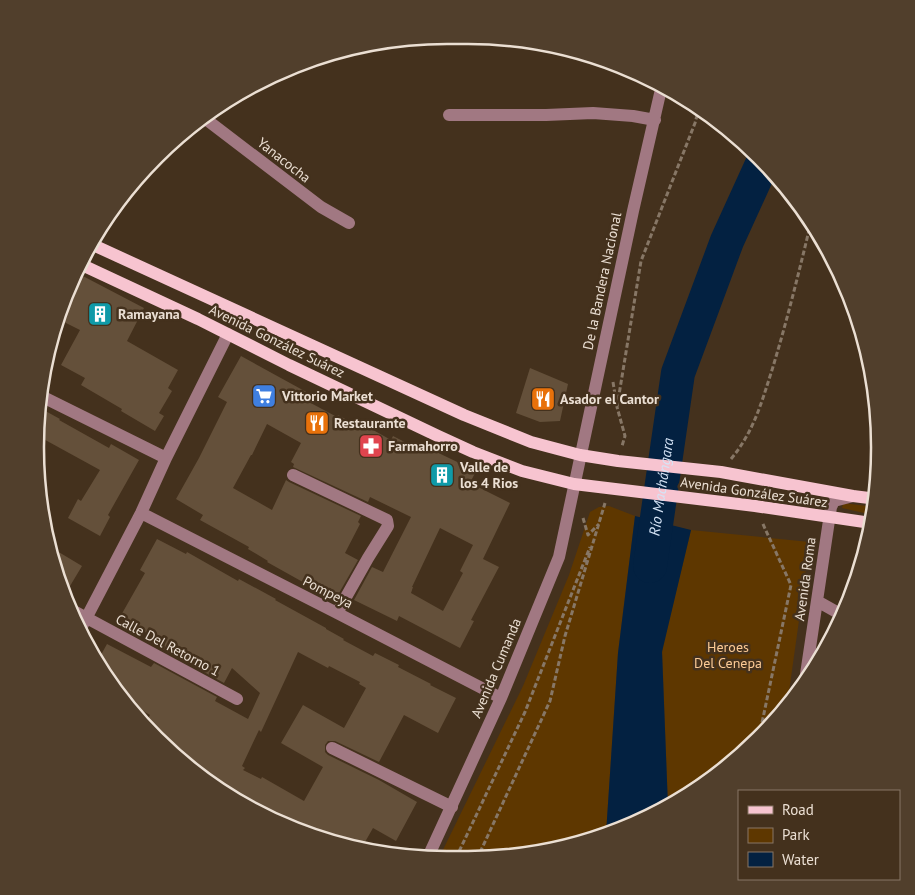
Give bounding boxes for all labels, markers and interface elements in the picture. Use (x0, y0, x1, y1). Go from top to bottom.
street label: Yanacocha (254, 134, 314, 186)
street label: De la Bandera Nacional (579, 211, 625, 351)
street label: Avenida González Suárez (206, 300, 348, 382)
building icon: Ramayana (87, 301, 113, 327)
place label: Ramayana (118, 305, 180, 323)
supermarket icon: Vittorio Market (251, 383, 277, 409)
restaurant icon: Asador el Cantor (530, 386, 556, 412)
place label: Vittorio Market (281, 387, 373, 405)
place label: Asador el Cantor (560, 390, 659, 408)
restaurant icon: Restaurante (304, 410, 330, 436)
place label: Restaurante (334, 414, 406, 432)
pharmacy icon: Farmahorro (358, 433, 384, 459)
water label: Río Machángara (644, 436, 678, 537)
place label: Farmahorro (388, 437, 458, 455)
place label: Valle de los 4 Rios (459, 458, 518, 492)
building icon: Valle de los 4 Rios (429, 462, 455, 488)
street label: Avenida González Suárez (679, 473, 829, 511)
street label: Avenida Roma (790, 536, 820, 622)
street label: Pompeya (300, 572, 356, 612)
street label: Calle Del Retorno 1 (113, 610, 223, 680)
street label: Avenida Cumanda (467, 615, 525, 721)
park label: Heroes Del Cenepa (694, 638, 762, 672)
legend (738, 790, 900, 880)
text: Road (782, 800, 814, 819)
text: Park (782, 825, 810, 844)
text: Water (782, 850, 819, 869)

